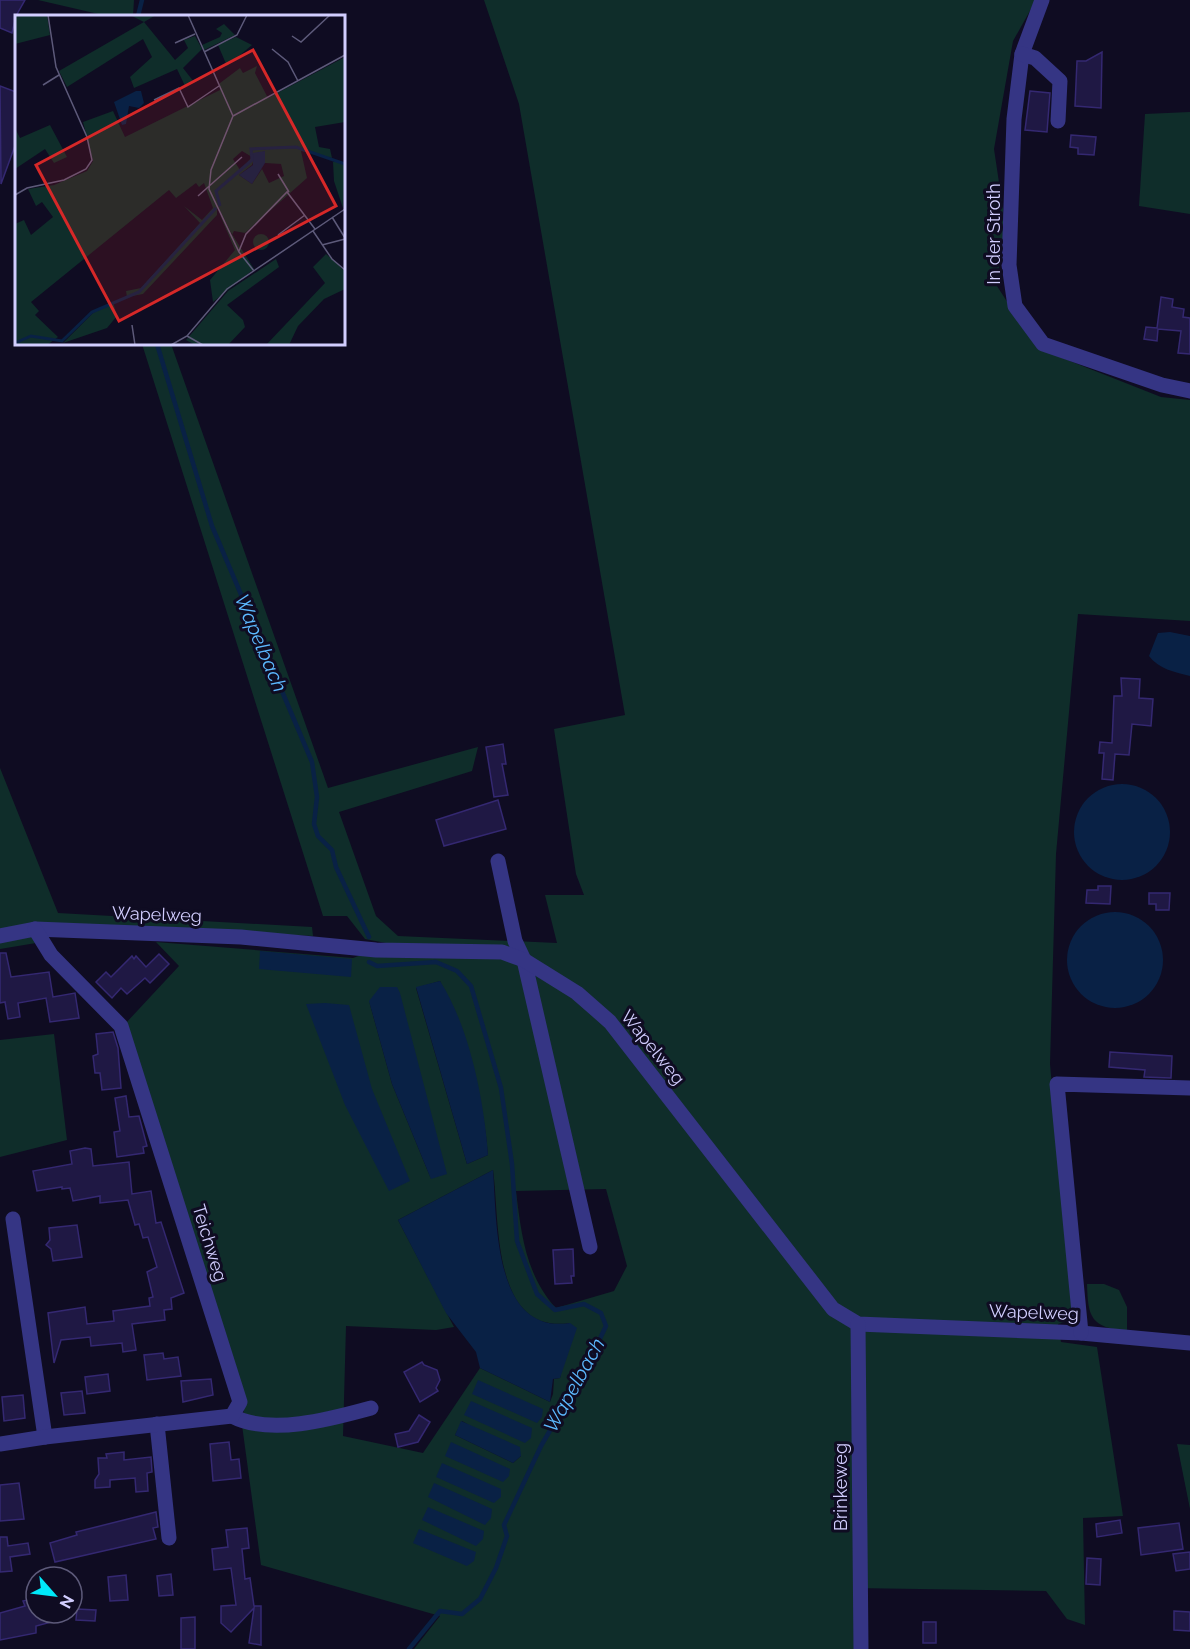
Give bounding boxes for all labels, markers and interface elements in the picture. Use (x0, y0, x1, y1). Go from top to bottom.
inset map (15, 15, 345, 345)
street label: In der Stroth (983, 183, 1004, 285)
water label: Wapelbach (230, 590, 292, 696)
street label: Wapelweg (112, 902, 202, 926)
street label: Wapelweg (617, 1005, 689, 1089)
street label: Teichweg (188, 1202, 232, 1284)
street label: Wapelweg (989, 1300, 1079, 1324)
water label: Wapelbach (538, 1334, 610, 1436)
street label: Brinkeweg (830, 1443, 851, 1531)
north arrow (24, 1565, 84, 1625)
text: N (56, 1592, 78, 1612)

